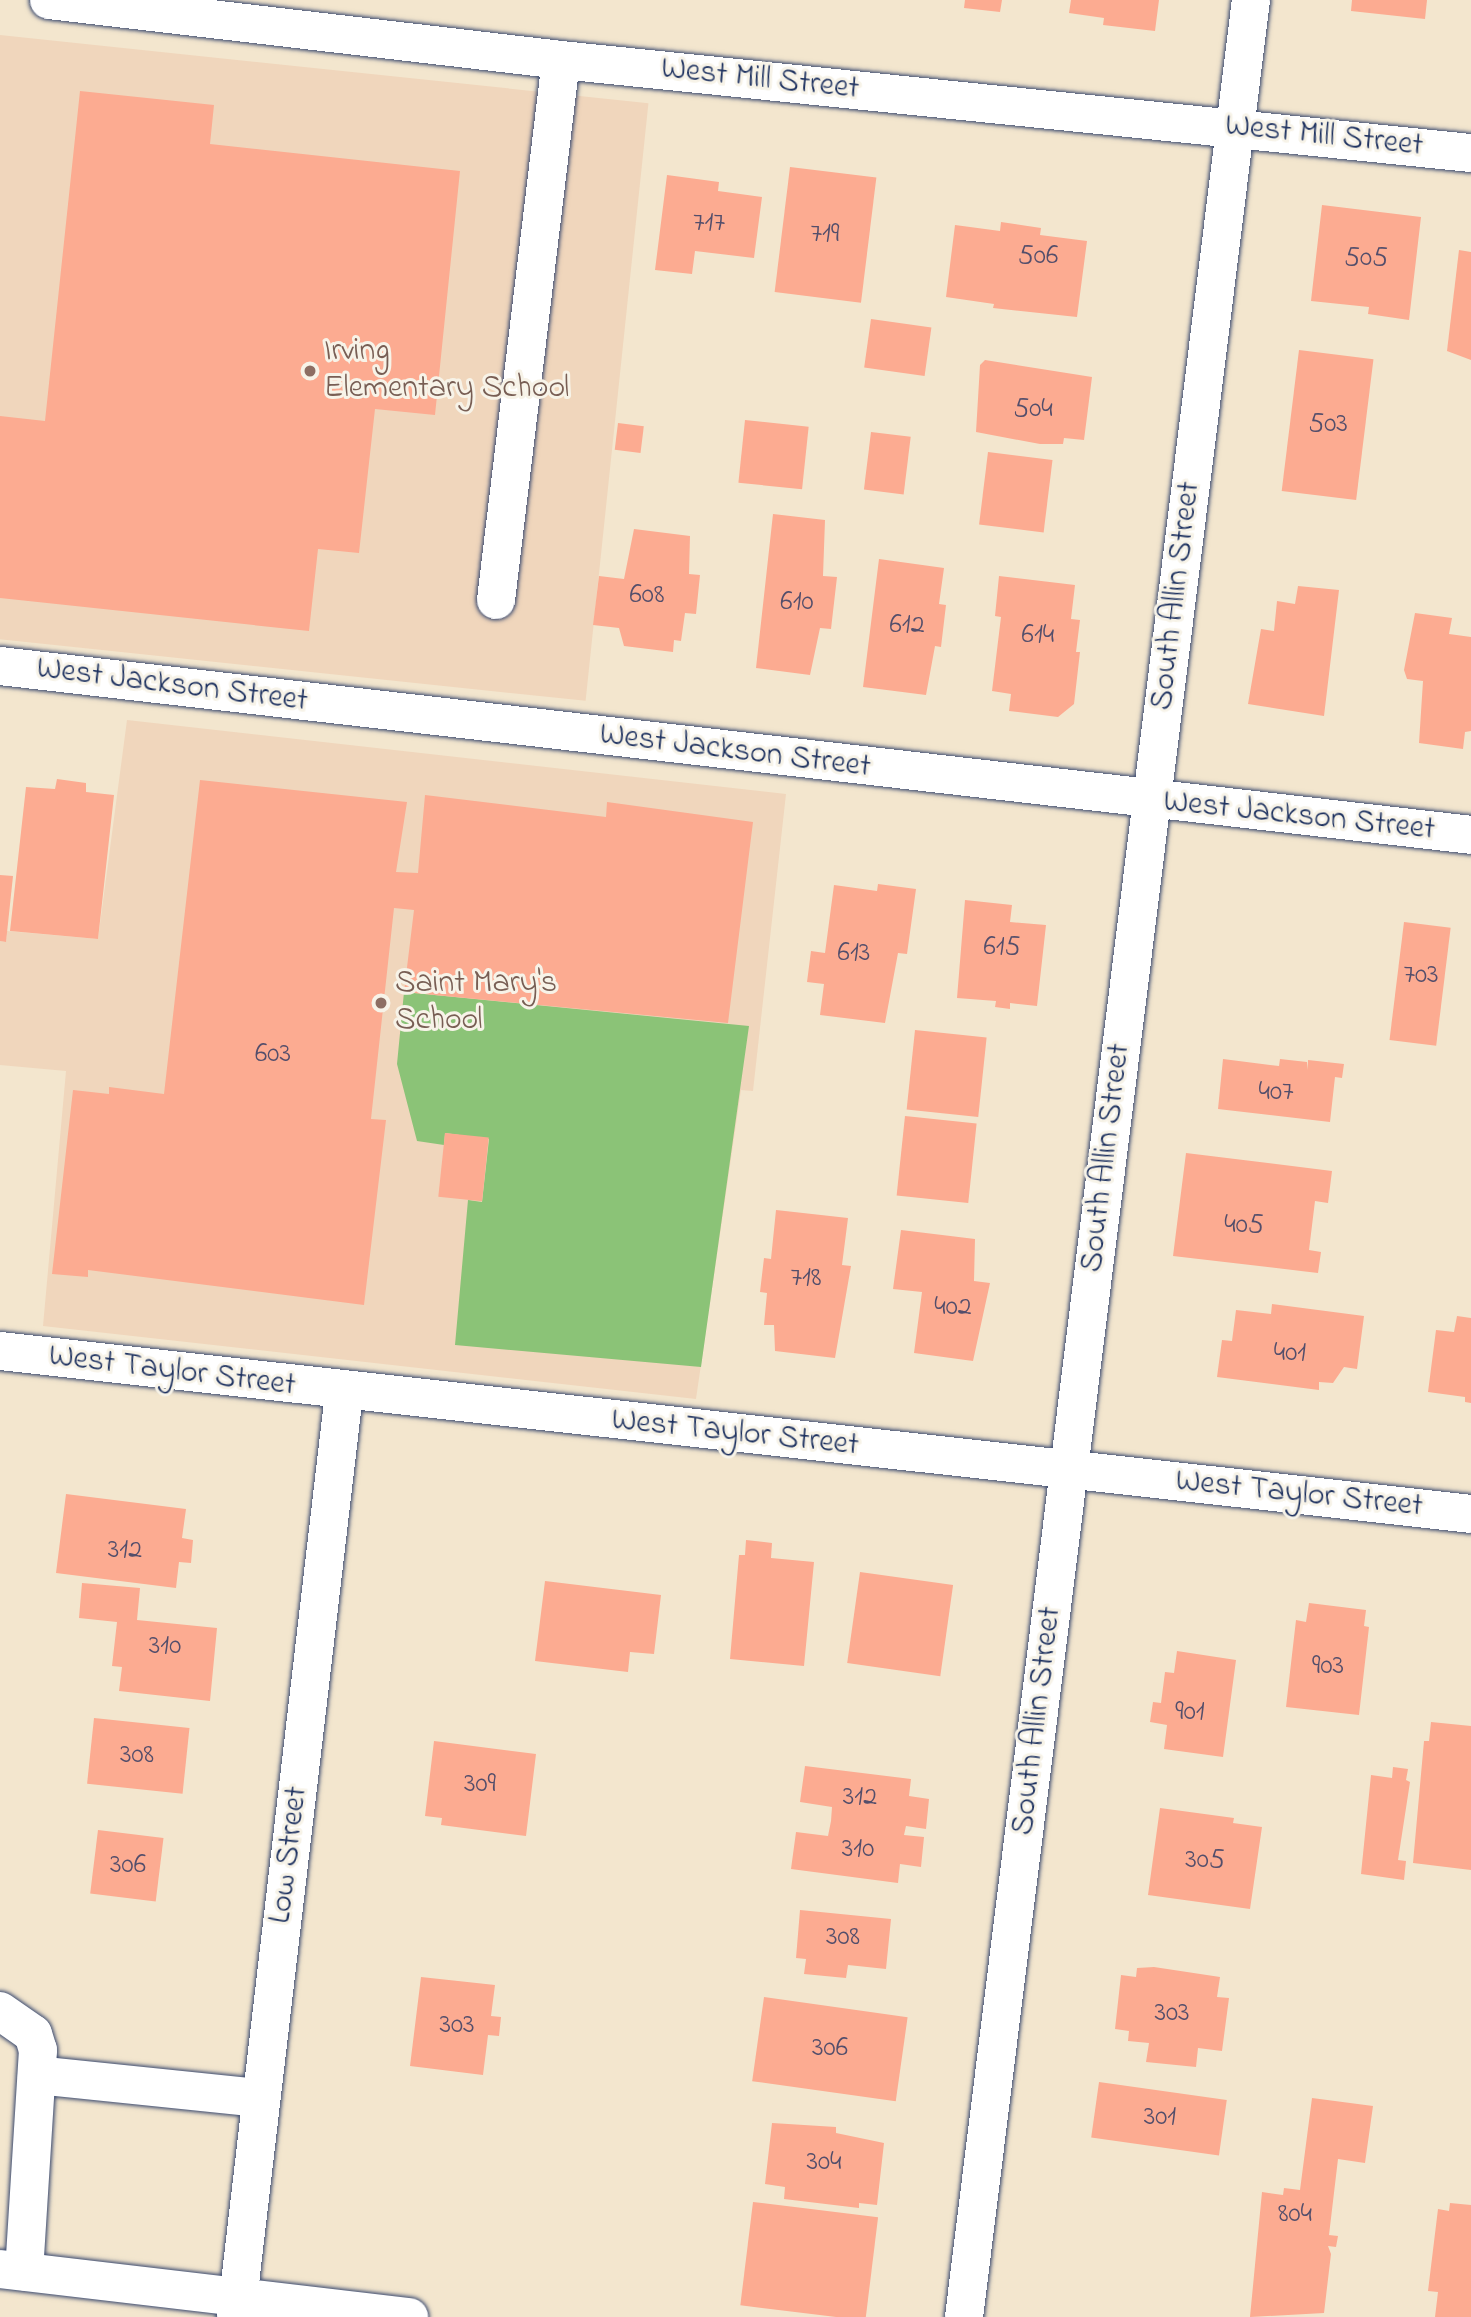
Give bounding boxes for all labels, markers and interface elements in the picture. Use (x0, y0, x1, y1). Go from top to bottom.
street label: West Mill Street (659, 51, 861, 109)
street label: West Mill Street (1223, 108, 1425, 166)
house number: 717 (693, 207, 725, 241)
house number: 719 (811, 218, 839, 252)
house number: 506 (1018, 240, 1058, 274)
house number: 505 (1344, 242, 1388, 276)
place label: Irving Elementary School (324, 334, 569, 409)
marker: Irving Elementary School (302, 363, 318, 379)
house number: 504 (1013, 393, 1053, 427)
house number: 503 (1308, 408, 1348, 442)
street label: South Allin Street (1144, 480, 1210, 712)
house number: 608 (630, 579, 664, 613)
house number: 610 (780, 586, 814, 620)
house number: 612 (889, 609, 925, 643)
house number: 614 (1022, 619, 1054, 653)
street label: West Jackson Street (34, 650, 310, 722)
street label: West Jackson Street (597, 716, 873, 788)
street label: West Jackson Street (1161, 784, 1437, 850)
house number: 615 (983, 931, 1021, 965)
house number: 613 (838, 937, 870, 971)
house number: 703 (1403, 959, 1439, 993)
place label: Saint Mary's School (395, 966, 557, 1041)
marker: Saint Mary's School (373, 995, 389, 1011)
house number: 603 (255, 1038, 291, 1072)
street label: South Allin Street (1074, 1042, 1140, 1274)
house number: 407 (1258, 1076, 1294, 1110)
house number: 405 (1224, 1209, 1264, 1243)
house number: 718 (791, 1262, 821, 1296)
house number: 402 (934, 1291, 972, 1325)
house number: 401 (1274, 1337, 1306, 1371)
street label: West Taylor Street (47, 1338, 297, 1406)
street label: West Taylor Street (610, 1402, 860, 1466)
street label: West Taylor Street (1174, 1463, 1424, 1527)
house number: 312 (108, 1534, 142, 1568)
street label: South Allin Street (1005, 1605, 1071, 1837)
house number: 310 (149, 1630, 181, 1664)
house number: 903 (1312, 1650, 1344, 1684)
house number: 901 (1175, 1696, 1205, 1730)
house number: 308 (120, 1739, 154, 1773)
house number: 309 (464, 1768, 496, 1802)
house number: 312 (843, 1781, 877, 1815)
street label: Low Street (263, 1784, 317, 1926)
house number: 310 (842, 1833, 874, 1867)
house number: 305 (1185, 1844, 1225, 1878)
house number: 306 (110, 1849, 146, 1883)
house number: 308 (826, 1921, 860, 1955)
house number: 303 (1154, 1997, 1190, 2031)
house number: 303 (439, 2009, 475, 2043)
house number: 306 (812, 2032, 848, 2066)
house number: 301 (1144, 2101, 1176, 2135)
house number: 304 (806, 2146, 842, 2180)
house number: 804 (1278, 2198, 1312, 2232)

